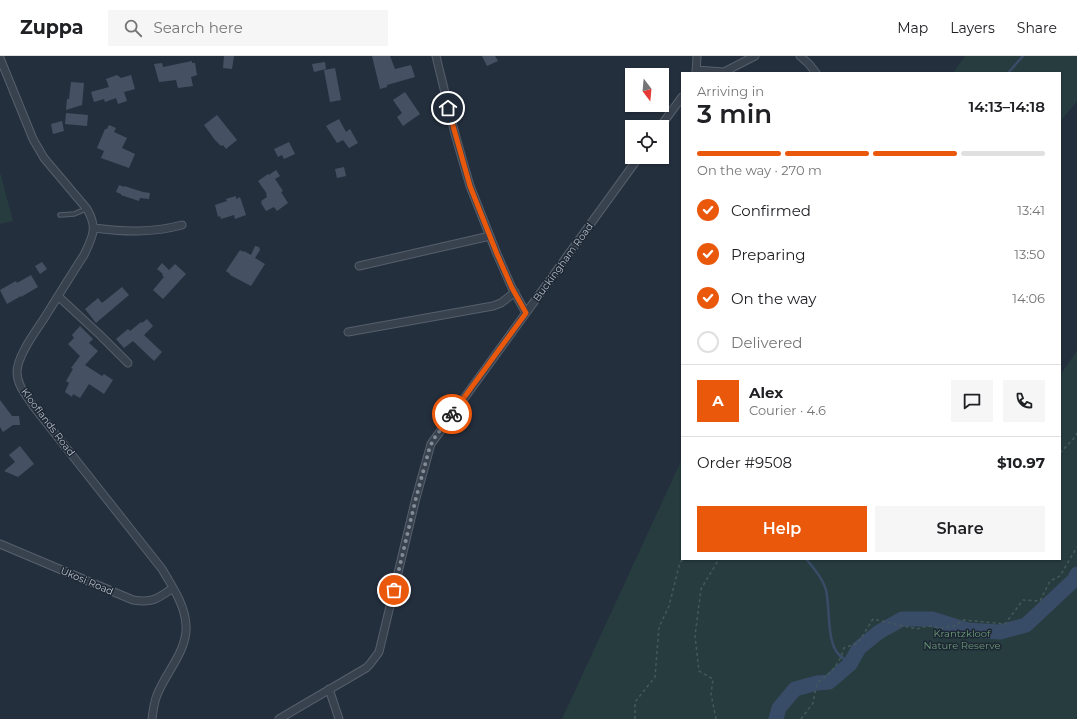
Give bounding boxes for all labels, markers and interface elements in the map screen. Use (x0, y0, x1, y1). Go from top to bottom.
search box (108, 10, 388, 46)
text: Zuppa (20, 16, 84, 39)
icon: search (122, 17, 144, 39)
text: Search here (154, 18, 243, 37)
text: Map (897, 19, 928, 37)
text: Layers (950, 19, 995, 37)
text: Share (1017, 19, 1057, 37)
north arrow (625, 68, 669, 112)
map controls (625, 68, 669, 164)
text: Arriving in (697, 83, 764, 99)
pin (431, 91, 465, 125)
icon: home (437, 97, 459, 119)
text: 14:13–14:18 (969, 97, 1045, 116)
text: 3 min (697, 98, 772, 130)
button: locate (625, 120, 669, 164)
text: On the way · 270 m (697, 162, 822, 178)
icon: check (697, 199, 719, 221)
text: Confirmed (731, 201, 811, 220)
text: 13:41 (1017, 202, 1045, 218)
street label: Buckingham Road (530, 220, 596, 304)
icon: check (697, 243, 719, 265)
text: Preparing (731, 245, 806, 264)
text: 13:50 (1014, 246, 1045, 262)
icon: check (697, 287, 719, 309)
text: On the way (731, 289, 816, 308)
text: 14:06 (1012, 290, 1045, 306)
text: Delivered (731, 333, 803, 352)
button: chat (951, 380, 993, 422)
button: phone (1003, 380, 1045, 422)
text: Alex (749, 383, 783, 402)
street label: Klooflands Road (18, 386, 78, 458)
text: A (712, 391, 724, 410)
courier (432, 394, 472, 434)
text: Courier · 4.6 (749, 402, 826, 418)
icon: bike (441, 403, 463, 425)
text: Order #9508 (697, 453, 792, 472)
text: $10.97 (997, 453, 1045, 472)
button: Help (697, 506, 867, 552)
button: Share (875, 506, 1045, 552)
street label: Ukosi Road (59, 564, 115, 598)
pin (377, 573, 411, 607)
icon: bag (383, 579, 405, 601)
park label: Krantzkloof Nature Reserve (923, 627, 1001, 652)

